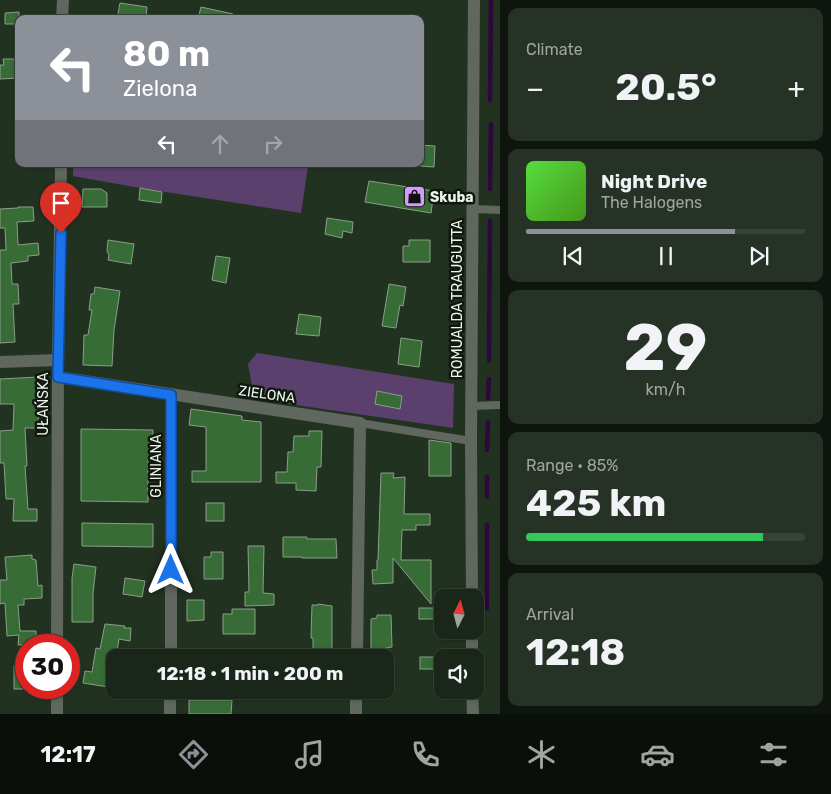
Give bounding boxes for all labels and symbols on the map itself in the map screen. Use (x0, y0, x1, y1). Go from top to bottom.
pin (40, 182, 82, 233)
shop icon: Skuba (402, 185, 426, 209)
place label: Skuba (430, 189, 474, 206)
street label: ROMUALDA TRAUGUTTA (449, 219, 466, 378)
street label: UŁAŃSKA (34, 372, 52, 436)
street label: ZIELONA (238, 382, 297, 407)
street label: GLINIANA (148, 434, 165, 498)
position arrow (144, 543, 196, 595)
north arrow (434, 589, 484, 639)
speed limit sign: 30 (15, 634, 80, 699)

